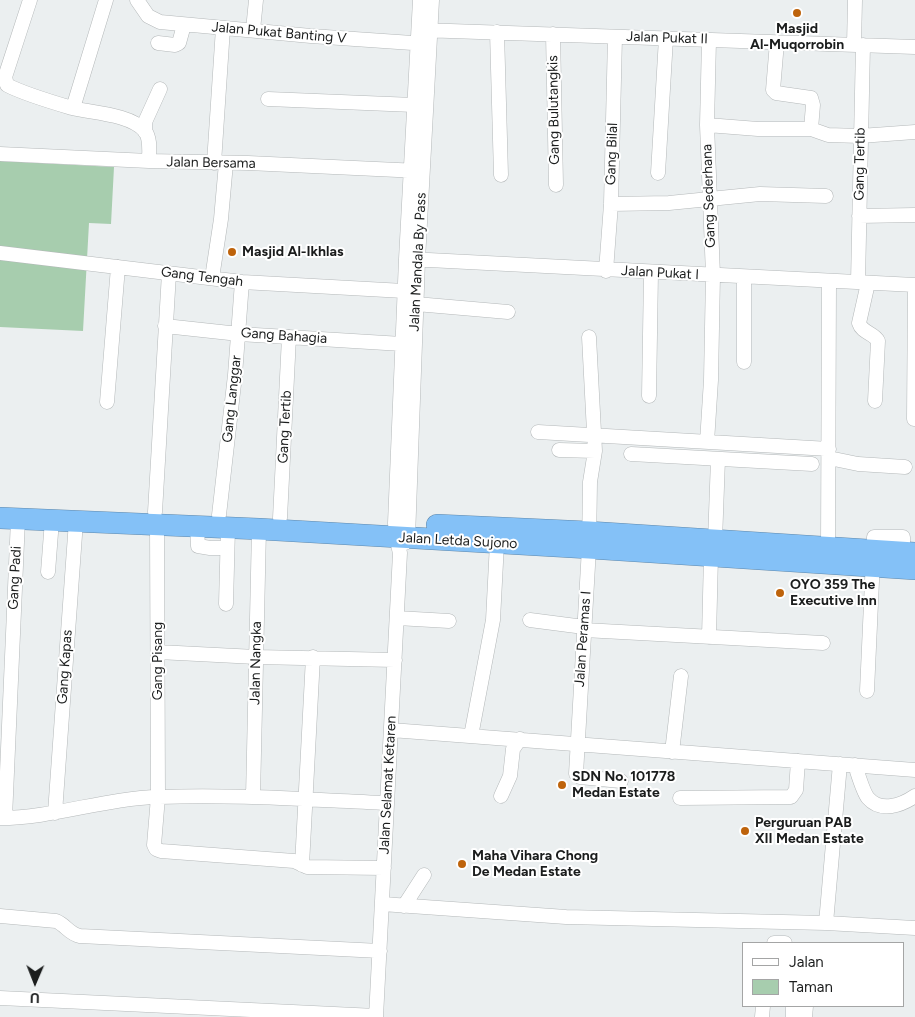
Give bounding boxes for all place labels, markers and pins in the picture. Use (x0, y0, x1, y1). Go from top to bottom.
marker: Masjid Al-Muqorrobin (791, 7, 803, 19)
place label: Masjid Al-Muqorrobin (750, 21, 844, 54)
place label: Masjid Al-Ikhlas (242, 244, 344, 260)
marker: Masjid Al-Ikhlas (226, 246, 238, 258)
place label: OYO 359 The Executive Inn (790, 577, 877, 610)
marker: OYO 359 The Executive Inn (774, 587, 786, 599)
place label: SDN No. 101778 Medan Estate (572, 769, 675, 802)
marker: SDN No. 101778 Medan Estate (556, 779, 568, 791)
place label: Perguruan PAB XII Medan Estate (755, 815, 864, 848)
marker: Perguruan PAB XII Medan Estate (739, 825, 751, 837)
place label: Maha Vihara Chong De Medan Estate (472, 848, 598, 880)
marker: Maha Vihara Chong De Medan Estate (456, 858, 468, 870)

